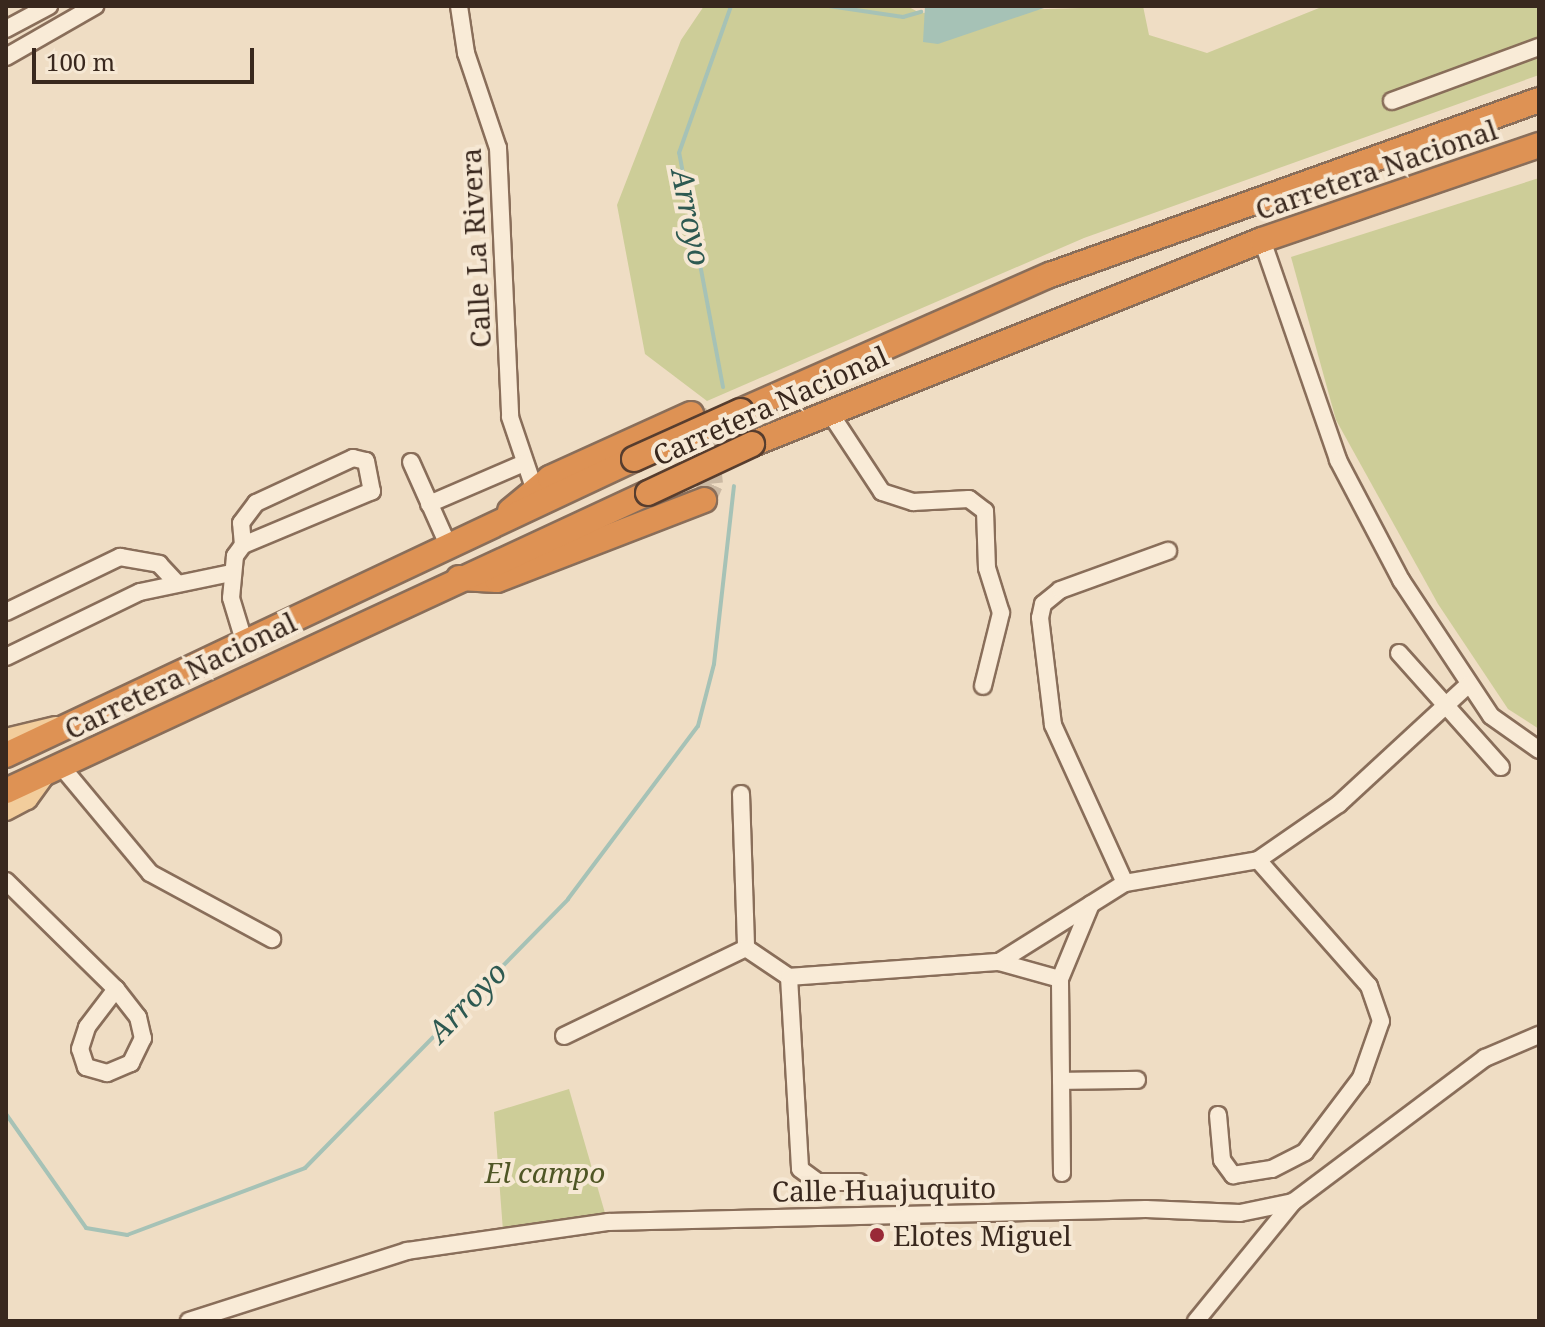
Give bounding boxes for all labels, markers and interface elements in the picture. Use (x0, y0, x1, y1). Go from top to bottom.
scale bar (36, 32, 258, 82)
text: 100 m (46, 45, 115, 78)
street label: Carretera Nacional (1251, 112, 1501, 226)
street label: Calle La Rivera (453, 147, 497, 349)
water label: Arroyo (664, 165, 718, 269)
street label: Carretera Nacional (647, 338, 893, 472)
street label: Carretera Nacional (59, 604, 301, 746)
water label: Arroyo (420, 954, 514, 1050)
park label: El campo (485, 1155, 605, 1189)
street label: Calle Huajuquito (771, 1170, 997, 1208)
place label: Elotes Miguel (893, 1218, 1072, 1252)
marker: Elotes Miguel (868, 1226, 886, 1244)

